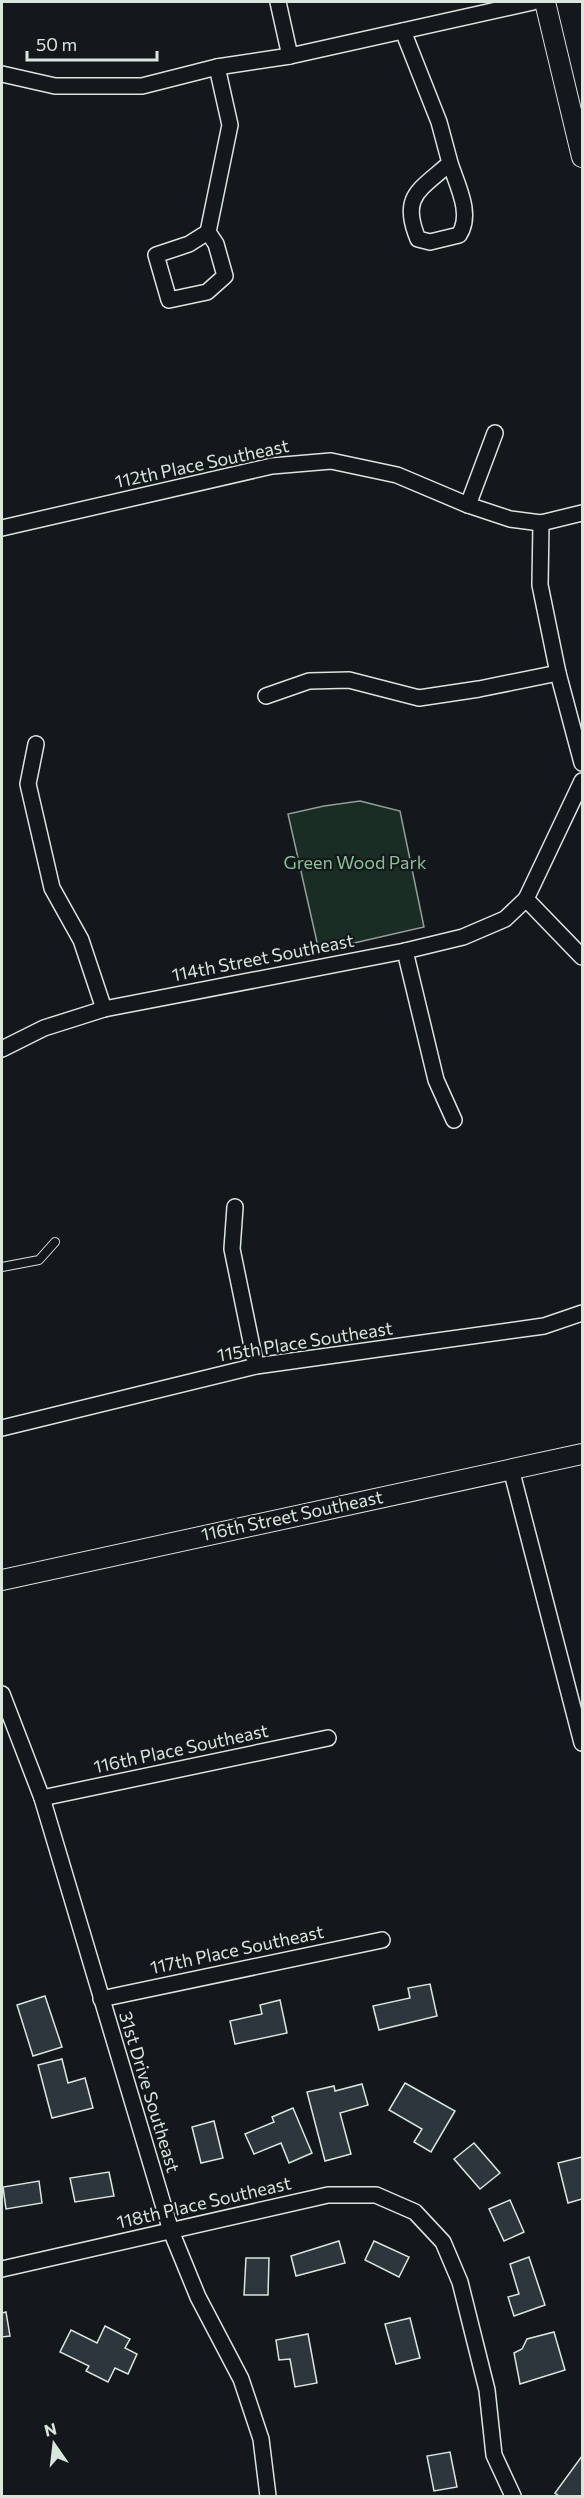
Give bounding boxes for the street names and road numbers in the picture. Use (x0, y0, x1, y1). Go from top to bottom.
street label: 112th Place Southeast (113, 434, 291, 492)
street label: 114th Street Southeast (170, 929, 356, 985)
street label: 115th Place Southeast (215, 1316, 394, 1366)
street label: 116th Street Southeast (199, 1485, 385, 1545)
street label: 116th Place Southeast (91, 1719, 270, 1777)
street label: 117th Place Southeast (148, 1920, 325, 1978)
street label: 31st Drive Southeast (115, 2008, 185, 2175)
street label: 118th Place Southeast (115, 2171, 293, 2233)

